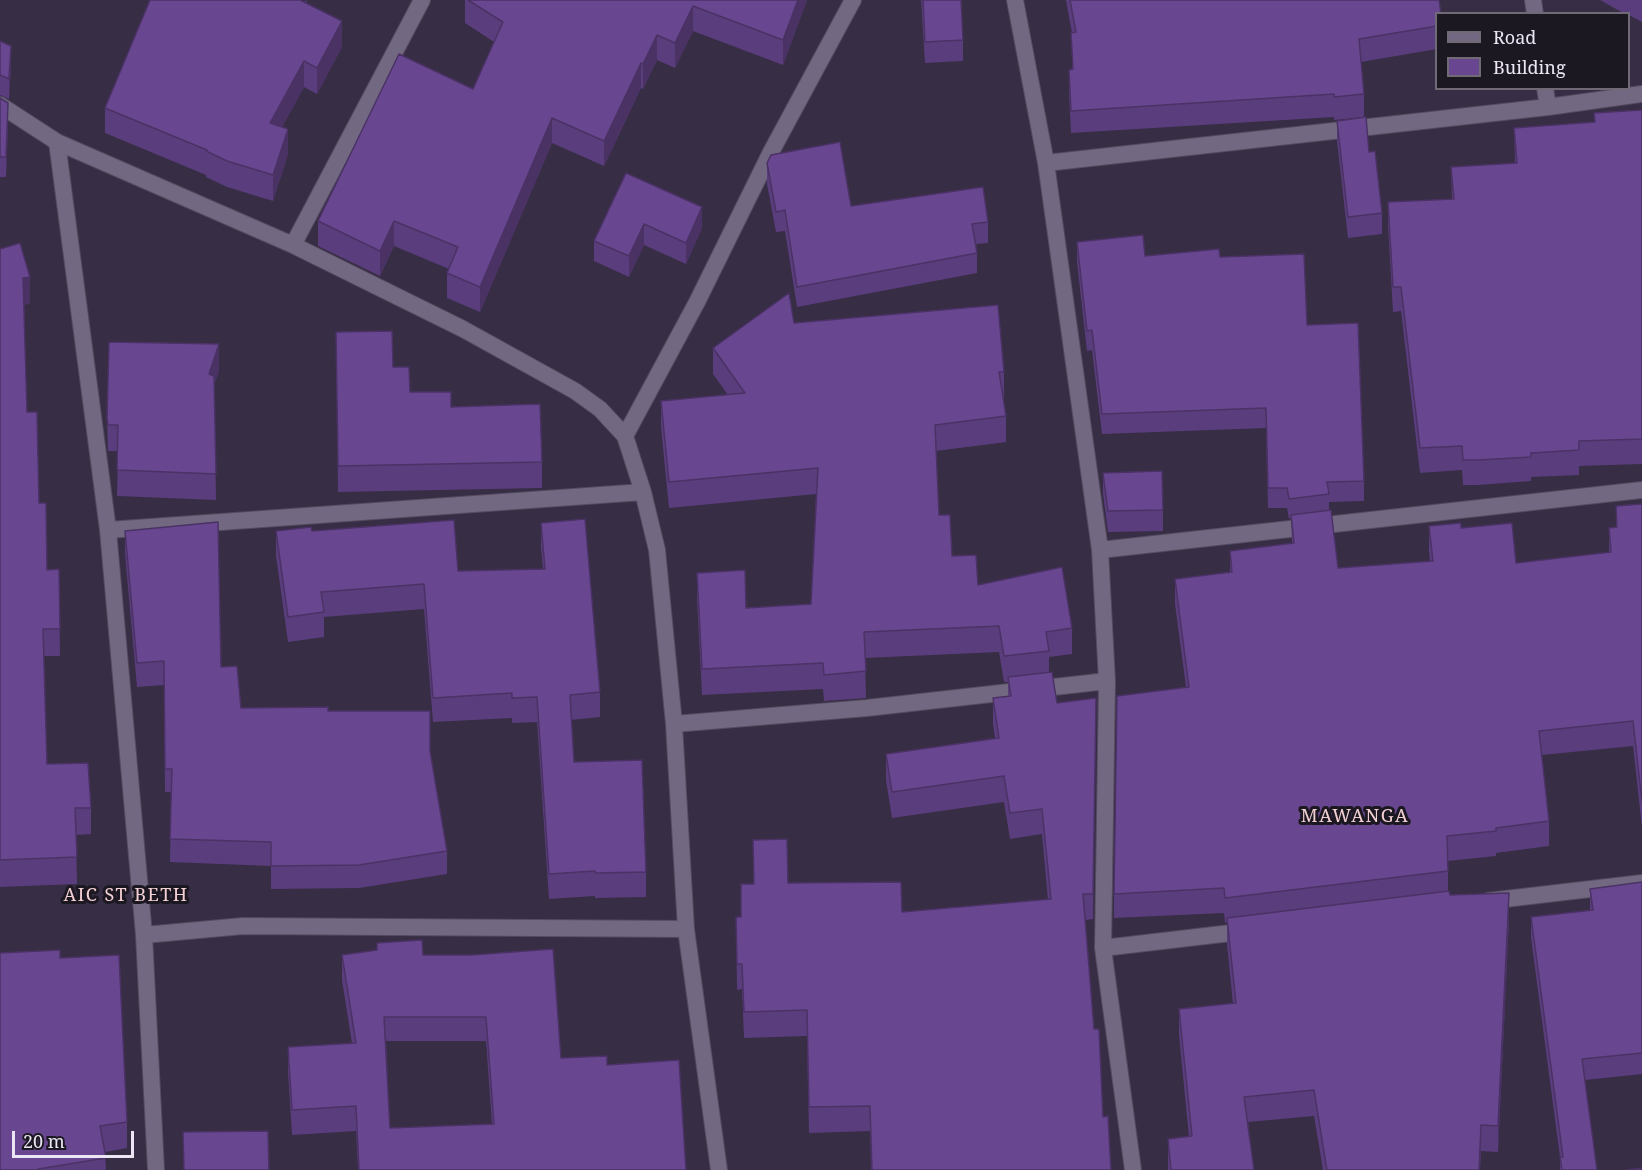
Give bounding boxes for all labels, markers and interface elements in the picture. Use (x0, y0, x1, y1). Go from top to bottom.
legend (1435, 12, 1630, 90)
text: Road (1493, 25, 1536, 49)
text: Building (1493, 55, 1566, 79)
district label: MAWANGA (1301, 806, 1409, 828)
district label: AIC ST BETH (64, 885, 188, 907)
scale bar (15, 1119, 136, 1157)
text: 20 m (23, 1129, 65, 1153)

